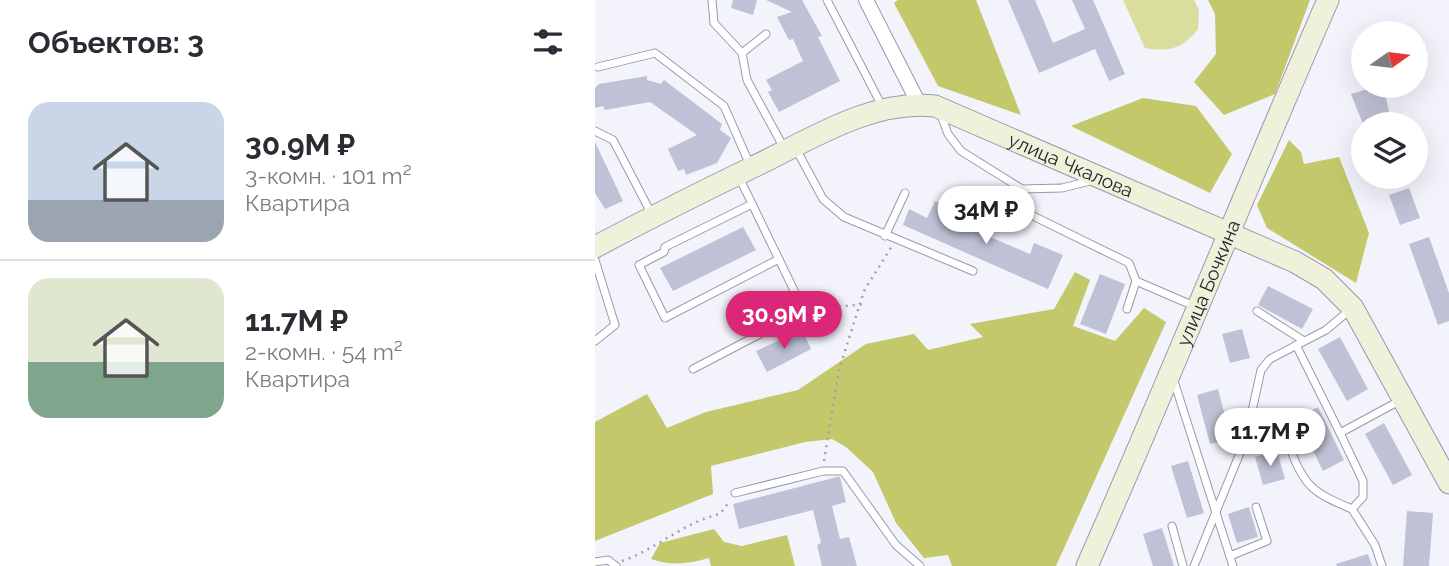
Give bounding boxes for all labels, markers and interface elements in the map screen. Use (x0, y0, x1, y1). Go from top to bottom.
north arrow (1351, 21, 1428, 98)
map controls (1351, 21, 1428, 189)
icon: filters (529, 23, 567, 61)
text: Объектов: 3 (28, 25, 204, 60)
button: layers (1351, 112, 1428, 189)
text: 30.9M ₽ (245, 127, 355, 162)
street label: улица Чкалова (1005, 128, 1137, 202)
icon: home (84, 130, 168, 214)
text: 3-комн. · 101 m² (245, 162, 412, 189)
pin: 34M ₽ (937, 187, 1035, 246)
text: Квартира (245, 189, 350, 216)
text: 34M ₽ (954, 195, 1018, 222)
street label: улица Бочкина (1172, 216, 1244, 349)
pin: 30.9M ₽ (719, 292, 849, 351)
text: 30.9M ₽ (742, 300, 826, 327)
text: 11.7M ₽ (245, 303, 348, 338)
icon: home (84, 306, 168, 390)
text: 2-комн. · 54 m² (245, 338, 403, 365)
text: Квартира (245, 365, 350, 392)
pin: 11.7M ₽ (1205, 408, 1335, 468)
text: 11.7M ₽ (1230, 417, 1310, 444)

